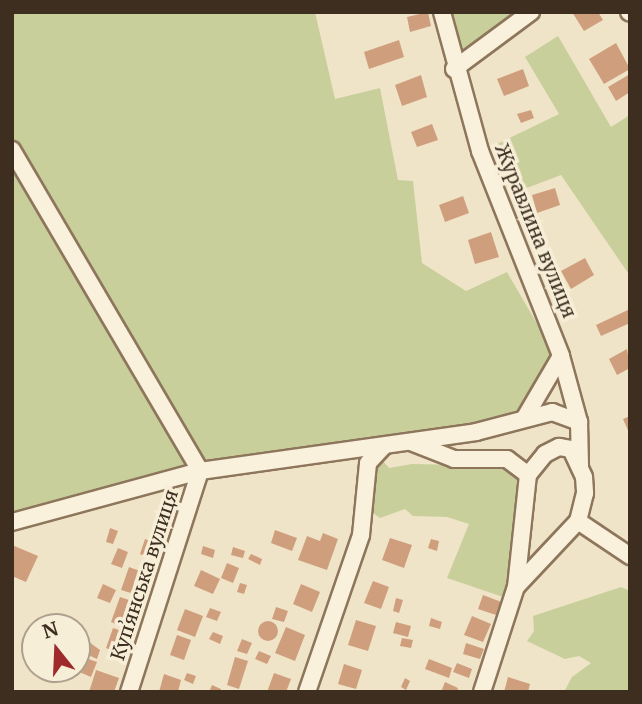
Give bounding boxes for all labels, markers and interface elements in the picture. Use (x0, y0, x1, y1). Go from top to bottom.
street label: Журавлина вулиця (490, 141, 580, 321)
street label: Купʼянська вулиця (107, 487, 183, 663)
north arrow (21, 613, 91, 683)
text: N (39, 616, 61, 644)

